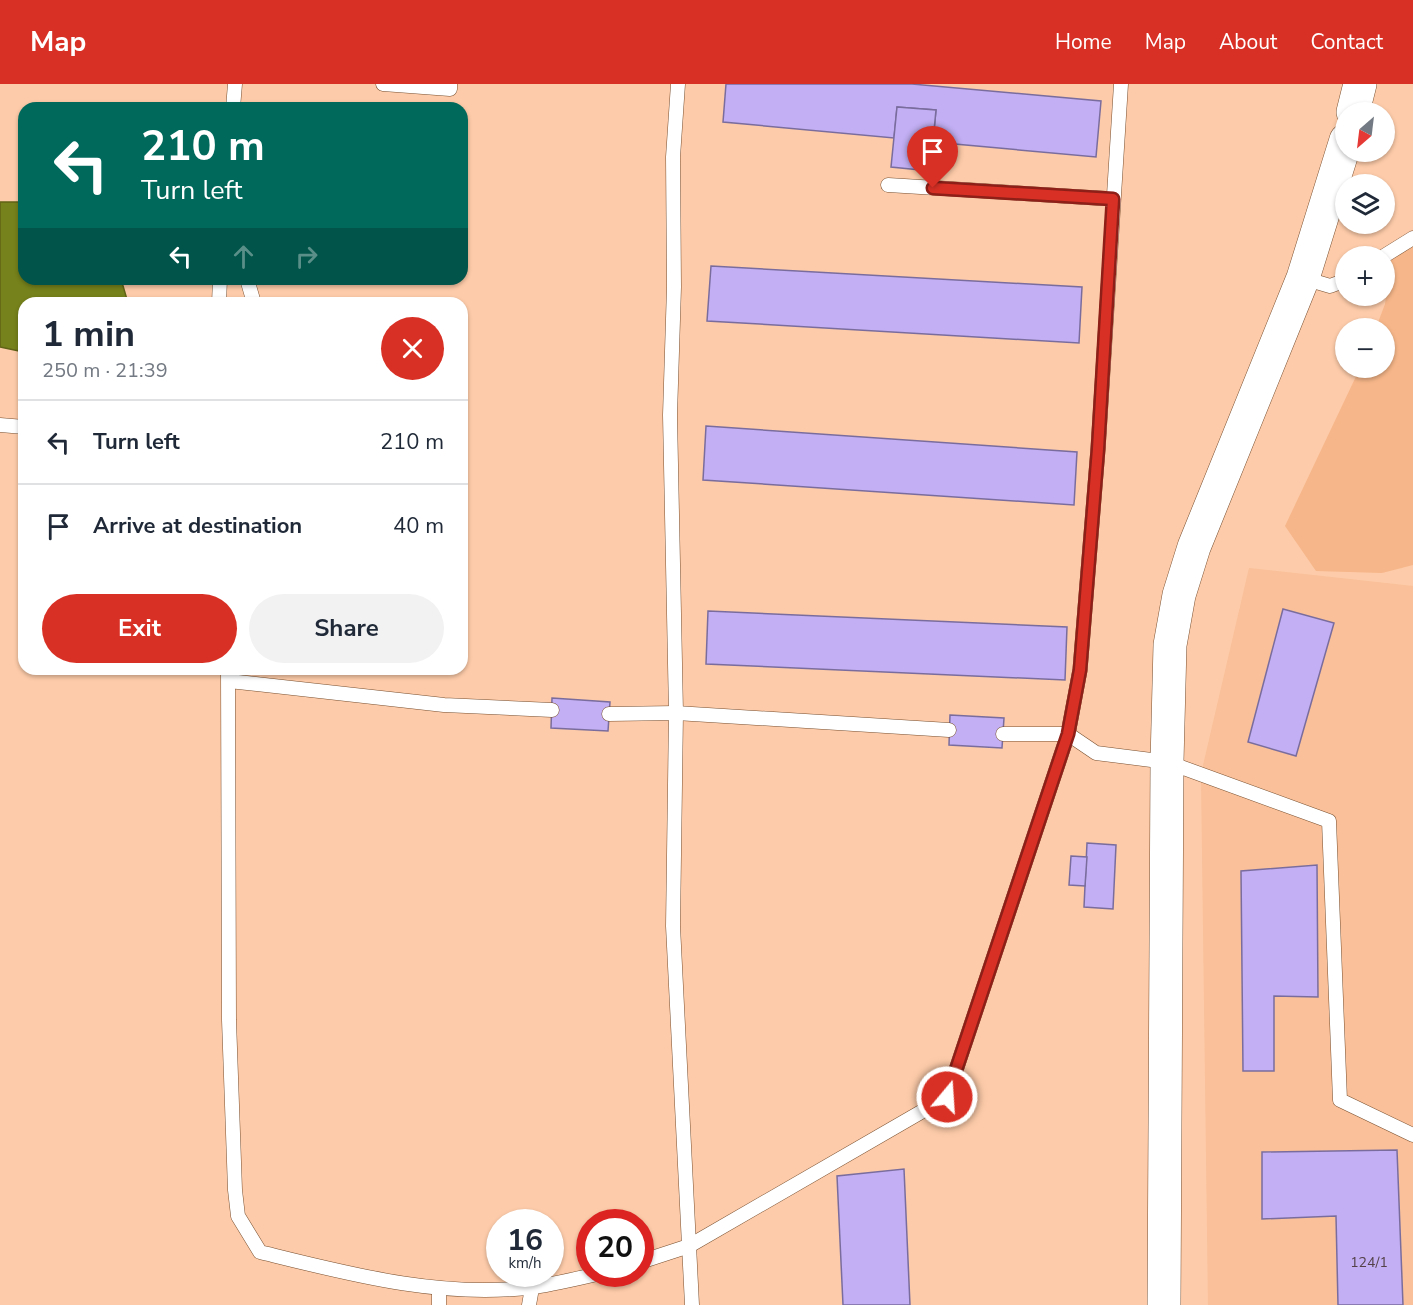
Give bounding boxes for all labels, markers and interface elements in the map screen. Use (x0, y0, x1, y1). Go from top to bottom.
text: Map (30, 23, 86, 61)
text: Home (1055, 28, 1112, 56)
text: Map (1145, 28, 1186, 56)
text: About (1219, 28, 1277, 56)
text: Contact (1310, 28, 1383, 56)
north arrow (1335, 102, 1395, 162)
map controls (1335, 102, 1395, 378)
text: 210 m (141, 118, 265, 175)
icon: left (42, 126, 120, 204)
pin (907, 126, 958, 188)
icon: arrive (916, 135, 949, 168)
text: Turn left (141, 172, 242, 209)
button: layers (1335, 174, 1395, 234)
icon: left (164, 240, 197, 273)
icon: ahead (227, 240, 260, 273)
icon: right (290, 240, 323, 273)
button: + (1335, 246, 1395, 306)
text: 1 min (42, 310, 135, 359)
button: close (381, 317, 444, 380)
button: − (1335, 318, 1395, 378)
text: 250 m · 21:39 (42, 357, 168, 384)
icon: left (42, 426, 75, 459)
text: Turn left (93, 427, 180, 457)
text: 210 m (380, 427, 444, 457)
icon: arrive (42, 510, 75, 543)
text: Arrive at destination (93, 511, 302, 541)
text: 40 m (393, 511, 444, 541)
button: Exit (42, 594, 237, 663)
button: Share (249, 594, 444, 663)
position arrow (915, 1065, 979, 1129)
speed limit sign: 20 (576, 1209, 654, 1287)
text: 16 (507, 1220, 543, 1261)
text: km/h (508, 1253, 542, 1273)
house number: 124/1 (1350, 1253, 1388, 1272)

